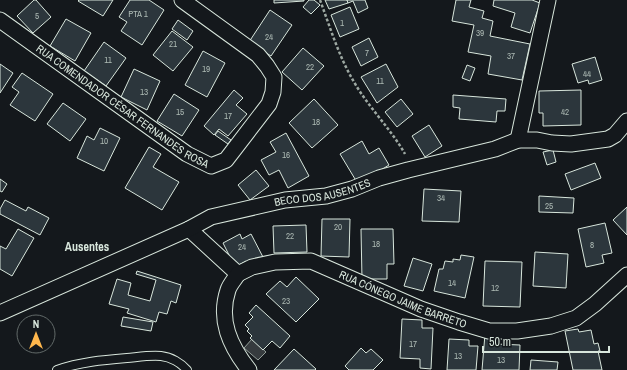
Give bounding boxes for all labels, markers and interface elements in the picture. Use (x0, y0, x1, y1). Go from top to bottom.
house number: PTA 1 (128, 8, 148, 20)
house number: 5 (35, 10, 39, 22)
house number: 1 (340, 17, 344, 29)
house number: 39 (476, 27, 484, 39)
house number: 24 (265, 31, 273, 43)
house number: 21 (169, 38, 177, 50)
street label: RUA COMENDADOR CÉSAR FERNANDES ROSA (34, 41, 212, 171)
house number: 7 (365, 47, 369, 59)
house number: 37 (507, 50, 515, 62)
house number: 11 (104, 54, 112, 66)
house number: 22 (306, 61, 314, 73)
house number: 19 (202, 63, 210, 75)
house number: 44 (583, 68, 591, 80)
house number: 11 (376, 75, 384, 87)
house number: 13 (140, 86, 148, 98)
house number: 15 (176, 106, 184, 118)
house number: 42 (561, 106, 569, 118)
house number: 17 (224, 110, 232, 122)
house number: 18 (312, 116, 320, 128)
house number: 10 (100, 135, 108, 147)
house number: 16 (282, 149, 290, 161)
street label: BECO DOS AUSENTES (273, 175, 372, 209)
house number: 34 (437, 192, 445, 204)
house number: 25 (545, 200, 553, 212)
house number: 20 (334, 221, 342, 233)
house number: 22 (286, 230, 294, 242)
house number: 18 (372, 238, 380, 250)
district label: Ausentes (65, 239, 110, 255)
house number: 8 (590, 239, 594, 251)
house number: 24 (238, 241, 246, 253)
street label: RUA CÓNEGO JAIME BARRETO (337, 267, 468, 331)
house number: 14 (448, 277, 456, 289)
house number: 12 (491, 282, 499, 294)
house number: 23 (282, 295, 290, 307)
north arrow (16, 314, 56, 354)
text: N (33, 317, 39, 331)
scale bar (483, 328, 609, 354)
text: 50 m (489, 334, 511, 350)
house number: 17 (409, 338, 417, 350)
house number: 13 (454, 350, 462, 362)
house number: 13 (497, 354, 505, 366)

